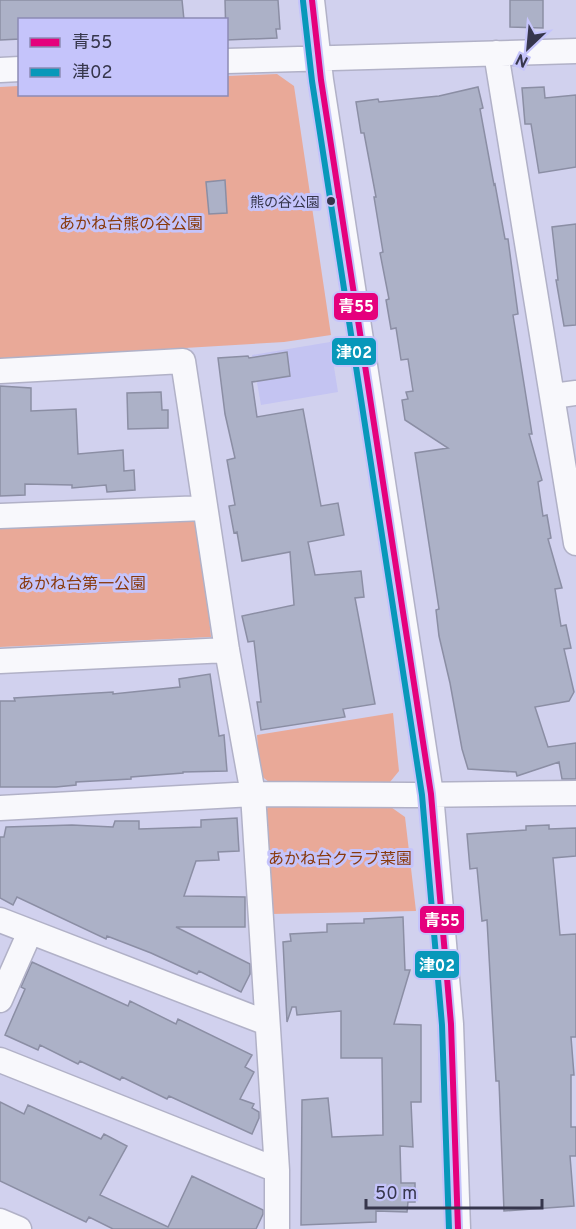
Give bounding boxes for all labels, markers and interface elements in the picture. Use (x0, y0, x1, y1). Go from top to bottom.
legend (18, 18, 228, 96)
north arrow (498, 18, 558, 78)
text: 青55 (72, 32, 112, 55)
text: N (513, 48, 532, 71)
text: 津02 (72, 62, 113, 85)
place label: 熊の谷公園 (250, 194, 320, 212)
marker: 熊の谷公園 (325, 195, 337, 207)
park label: あかね台熊の谷公園 (59, 215, 203, 235)
line badge: 青55 (333, 292, 379, 321)
text: 青55 (338, 298, 374, 318)
line badge: 津02 (331, 337, 377, 366)
text: 津02 (336, 344, 372, 364)
park label: あかね台第一公園 (18, 575, 146, 595)
park label: あかね台クラブ菜園 (268, 850, 412, 870)
line badge: 青55 (419, 905, 465, 934)
text: 青55 (424, 912, 460, 932)
line badge: 津02 (414, 950, 460, 979)
text: 津02 (419, 957, 455, 977)
scale bar (366, 1172, 542, 1210)
text: 50 m (375, 1183, 417, 1206)

